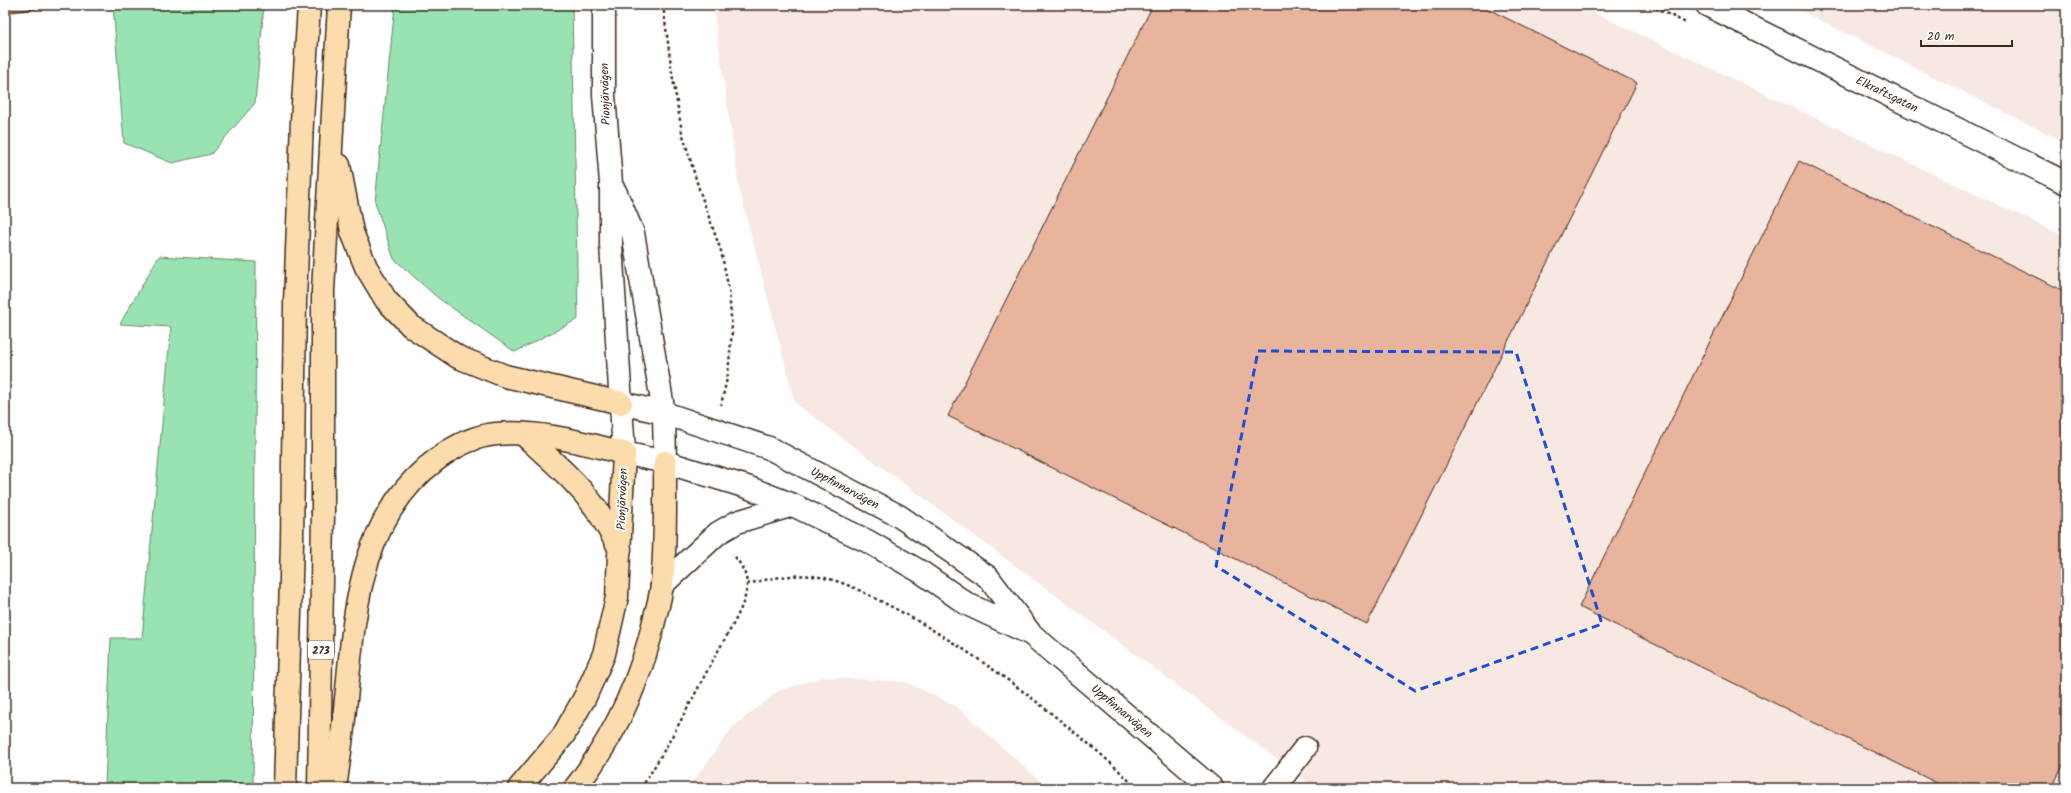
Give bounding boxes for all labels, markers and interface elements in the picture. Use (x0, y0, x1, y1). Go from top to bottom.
scale bar (1921, 22, 2012, 48)
text: 20 m (1927, 27, 1955, 46)
street label: Pionjärvägen (595, 63, 616, 125)
street label: Elkraftsgatan (1852, 71, 1921, 118)
street label: Uppfinnarvägen (807, 462, 883, 515)
street label: Pionjärvägen (612, 468, 633, 530)
road number: 273 (308, 641, 334, 659)
street label: Uppfinnarvägen (1087, 680, 1157, 743)

